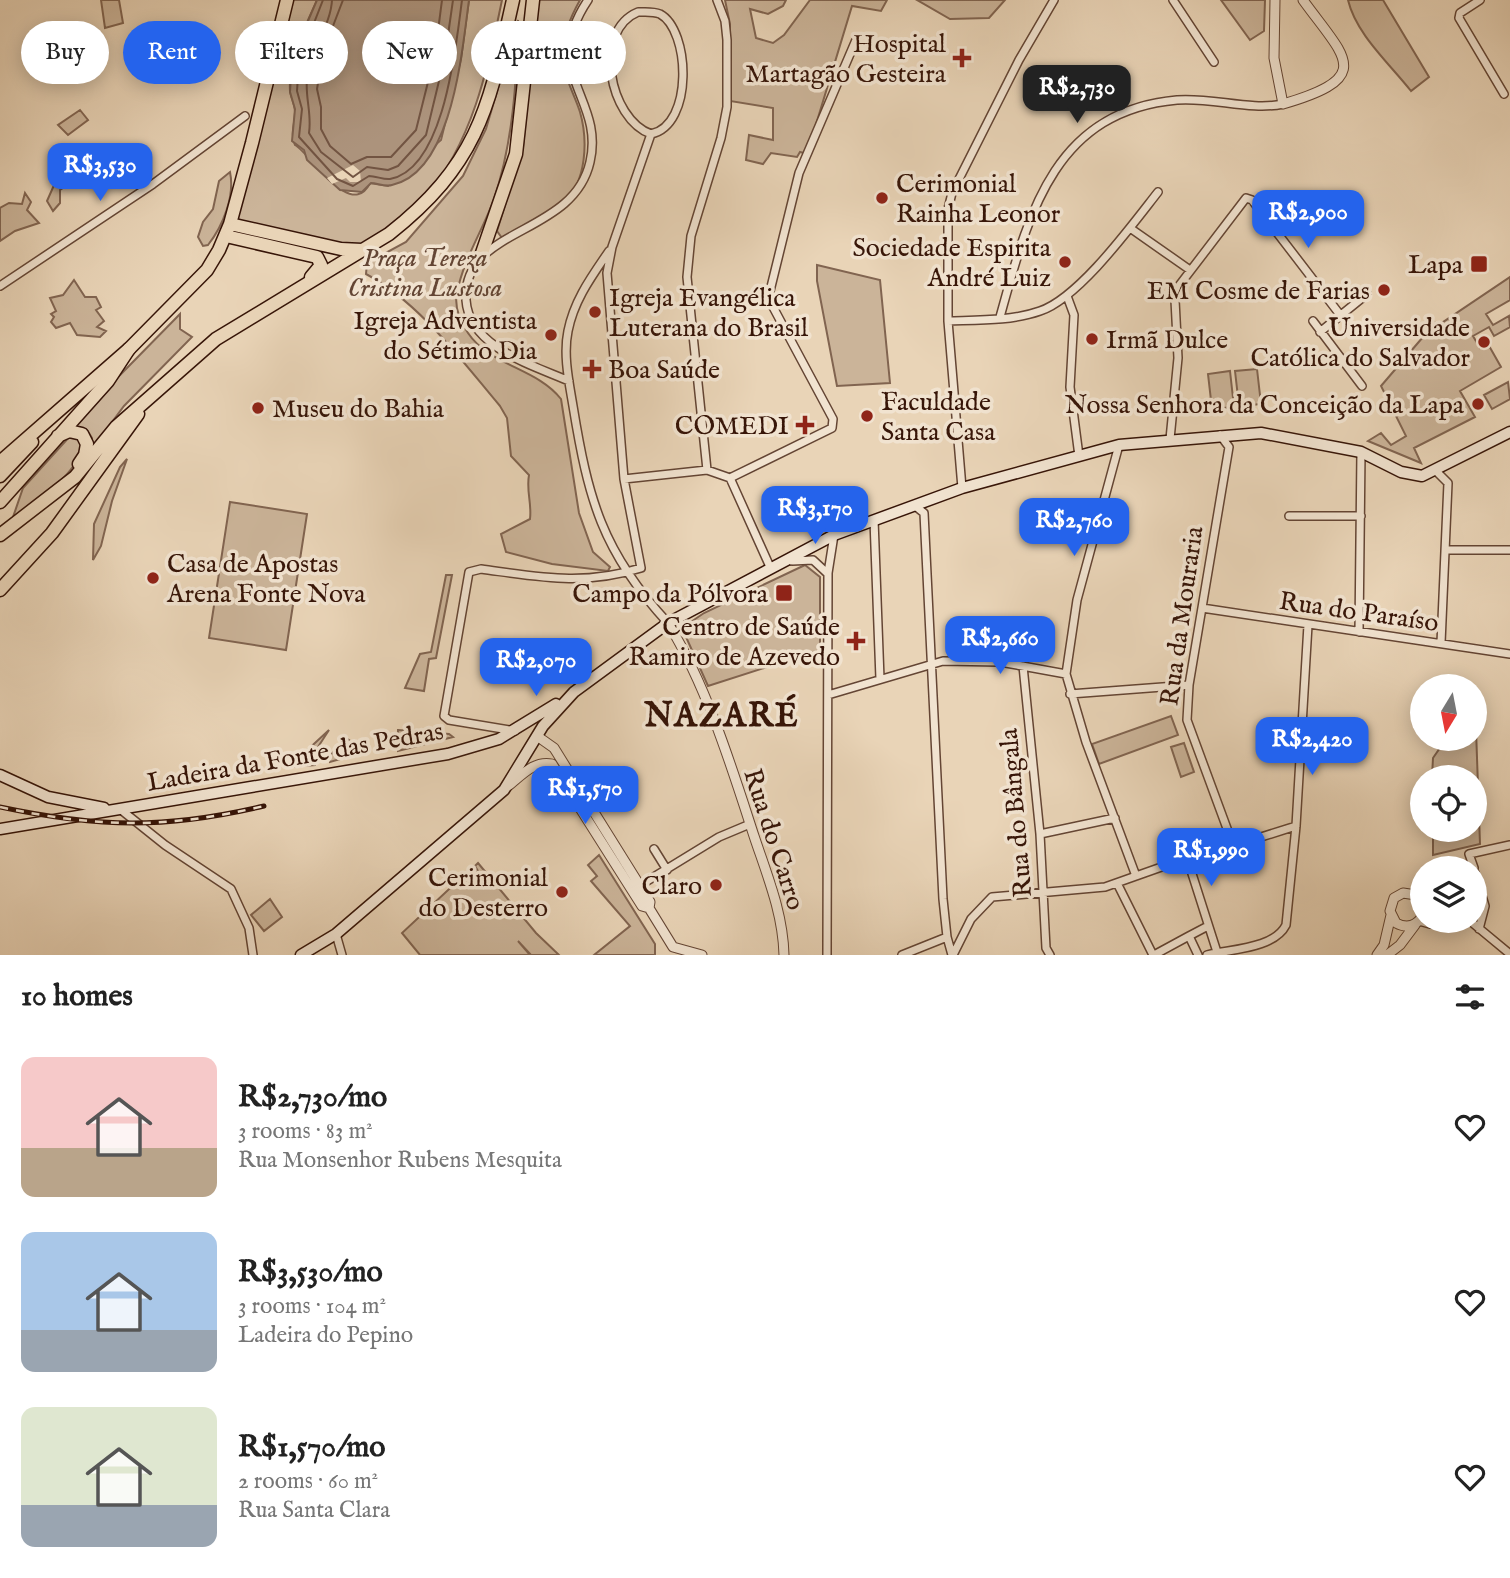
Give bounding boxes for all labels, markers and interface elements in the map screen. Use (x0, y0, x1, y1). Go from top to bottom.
chip: Buy (21, 21, 109, 84)
chip: Rent (123, 21, 221, 84)
chip: Filters (235, 21, 348, 84)
chip: New (362, 21, 457, 84)
chip: Apartment (471, 21, 626, 84)
place label: Hospital Martagão Gesteira (745, 28, 947, 91)
marker: Hospital Martagão Gesteira (952, 48, 972, 68)
pin: R$2,730 (1012, 66, 1142, 125)
text: R$2,730 (1039, 73, 1115, 102)
pin: R$3,530 (35, 144, 165, 203)
text: R$3,530 (63, 151, 137, 180)
place label: Cerimonial Rainha Leonor (896, 168, 1061, 231)
marker: Cerimonial Rainha Leonor (874, 190, 890, 206)
pin: R$2,900 (1243, 190, 1373, 250)
text: R$2,900 (1268, 198, 1348, 227)
place label: Sociedade Espirita André Luiz (852, 232, 1052, 295)
park label: Praça Tereza Cristina Lustosa (348, 242, 502, 305)
place label: Lapa (1408, 249, 1464, 282)
marker: Sociedade Espirita André Luiz (1057, 254, 1073, 270)
marker: Lapa (1469, 254, 1489, 274)
place label: EM Cosme de Farias (1147, 275, 1370, 308)
place label: Igreja Evangélica Luterana do Brasil (609, 282, 809, 345)
marker: EM Cosme de Farias (1376, 282, 1392, 298)
marker: Igreja Evangélica Luterana do Brasil (587, 304, 603, 320)
place label: Igreja Adventista do Sétimo Dia (354, 305, 538, 368)
place label: Universidade Católica do Salvador (1250, 312, 1470, 375)
place label: Irmã Dulce (1106, 324, 1228, 357)
marker: Igreja Adventista do Sétimo Dia (543, 327, 559, 343)
marker: Irmã Dulce (1084, 331, 1100, 347)
marker: Universidade Católica do Salvador (1476, 334, 1492, 350)
place label: Boa Saúde (608, 354, 720, 387)
marker: Boa Saúde (582, 359, 602, 379)
place label: Faculdade Santa Casa (881, 386, 996, 449)
place label: Nossa Senhora da Conceição da Lapa (1065, 389, 1465, 422)
place label: Museu do Bahia (272, 393, 445, 426)
marker: Nossa Senhora da Conceição da Lapa (1470, 396, 1486, 412)
marker: Museu do Bahia (250, 400, 266, 416)
marker: Faculdade Santa Casa (859, 408, 875, 424)
place label: COMEDI (675, 410, 789, 443)
marker: COMEDI (795, 415, 815, 435)
pin: R$3,170 (750, 486, 880, 546)
text: R$3,170 (777, 494, 853, 523)
pin: R$2,760 (1009, 498, 1139, 558)
text: R$2,760 (1035, 506, 1113, 535)
street label: Rua da Mouraria (1154, 524, 1212, 708)
place label: Casa de Apostas Arena Fonte Nova (166, 548, 366, 611)
marker: Casa de Apostas Arena Fonte Nova (145, 570, 161, 586)
place label: Campo da Pólvora (572, 578, 769, 611)
marker: Campo da Pólvora (774, 583, 794, 603)
street label: Rua do Paraíso (1277, 585, 1441, 640)
place label: Centro de Saúde Ramiro de Azevedo (629, 611, 840, 674)
pin: R$2,660 (935, 616, 1065, 676)
text: R$2,660 (961, 624, 1039, 653)
marker: Centro de Saúde Ramiro de Azevedo (846, 631, 866, 651)
pin: R$2,070 (471, 638, 601, 698)
text: R$2,070 (496, 646, 576, 675)
north arrow (1410, 674, 1488, 751)
map controls (1410, 674, 1487, 933)
district label: NAZARÉ (643, 693, 800, 738)
street label: Ladeira da Fonte das Pedras (144, 715, 446, 800)
pin: R$2,420 (1247, 718, 1377, 777)
text: R$2,420 (1272, 725, 1352, 754)
street label: Rua do Bângala (993, 726, 1040, 899)
street label: Rua do Carro (735, 765, 812, 914)
button: locate (1410, 765, 1487, 842)
pin: R$1,570 (520, 766, 650, 826)
text: R$1,570 (547, 774, 623, 803)
pin: R$1,990 (1146, 828, 1276, 888)
text: R$1,990 (1173, 836, 1249, 865)
button: layers (1410, 856, 1487, 933)
place label: Cerimonial do Desterro (419, 862, 549, 925)
place label: Claro (641, 870, 702, 903)
marker: Claro (708, 877, 724, 893)
marker: Cerimonial do Desterro (554, 884, 570, 900)
text: 10 homes (21, 978, 133, 1016)
icon: filters (1451, 978, 1489, 1016)
text: R$2,730/mo (238, 1079, 387, 1117)
icon: home (77, 1085, 161, 1169)
icon: heart (1451, 1108, 1489, 1146)
text: 3 rooms · 83 m² (238, 1117, 373, 1146)
text: Rua Monsenhor Rubens Mesquita (238, 1146, 562, 1175)
text: R$3,530/mo (238, 1254, 383, 1292)
icon: home (77, 1260, 161, 1344)
icon: heart (1451, 1283, 1489, 1321)
text: 3 rooms · 104 m² (238, 1292, 386, 1321)
text: Ladeira do Pepino (238, 1321, 413, 1350)
text: R$1,570/mo (238, 1429, 386, 1467)
icon: home (77, 1435, 161, 1519)
icon: heart (1451, 1458, 1489, 1496)
text: 2 rooms · 60 m² (238, 1467, 378, 1496)
text: Rua Santa Clara (238, 1496, 390, 1525)

